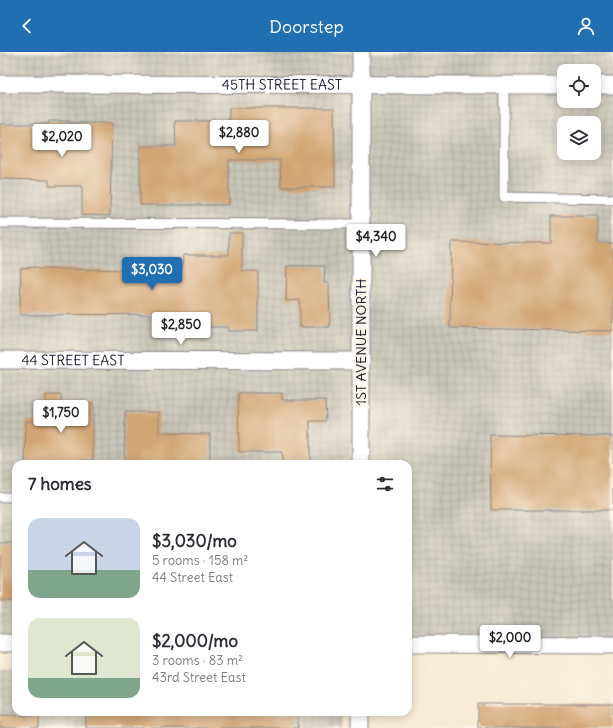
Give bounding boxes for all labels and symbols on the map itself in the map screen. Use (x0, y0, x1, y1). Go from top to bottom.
street label: 45TH STREET EAST (222, 75, 342, 94)
pin: $2,880 (206, 120, 272, 154)
pin: $2,020 (29, 124, 95, 158)
pin: $4,340 (343, 224, 409, 258)
pin: $3,030 (119, 257, 185, 291)
street label: 1ST AVENUE NORTH (352, 279, 370, 405)
pin: $2,850 (148, 312, 214, 346)
street label: 44 STREET EAST (21, 351, 125, 369)
pin: $1,750 (28, 400, 94, 434)
pin: $2,000 (477, 625, 543, 659)

